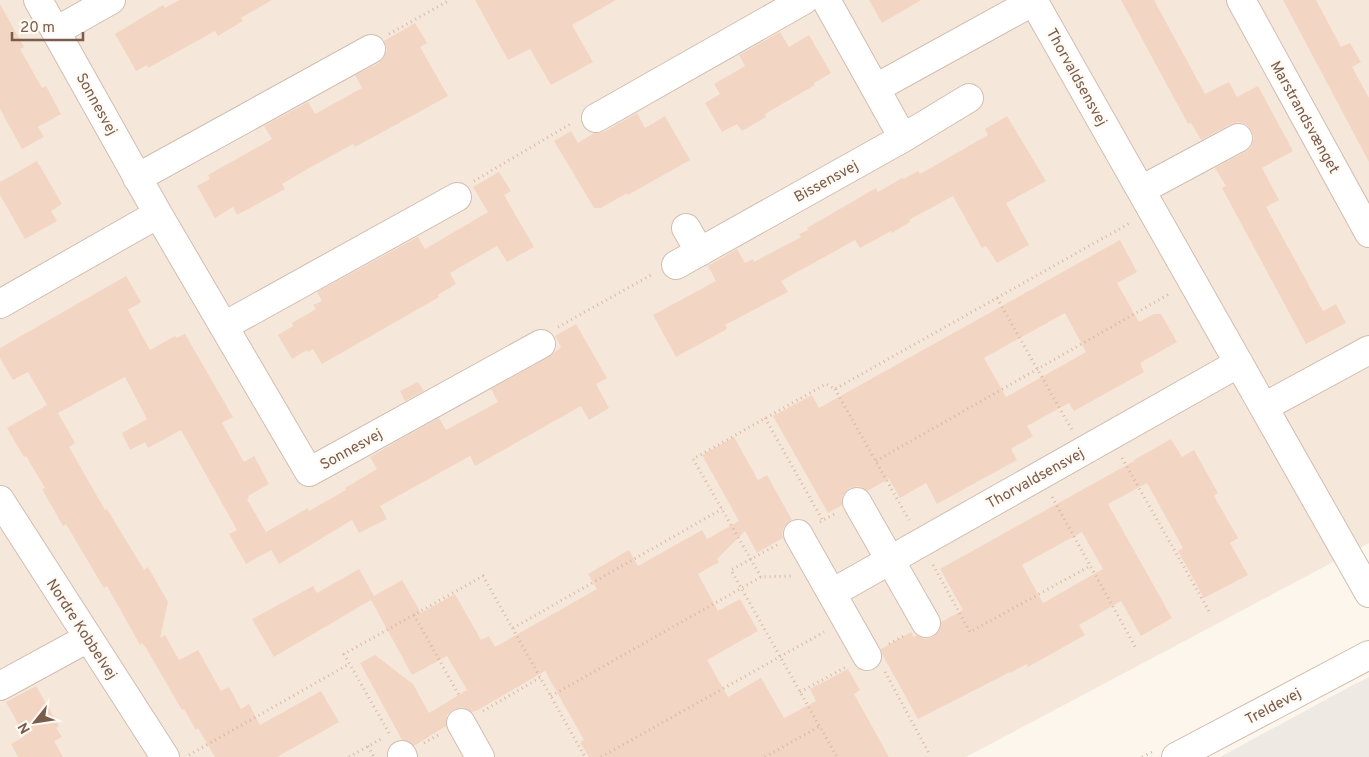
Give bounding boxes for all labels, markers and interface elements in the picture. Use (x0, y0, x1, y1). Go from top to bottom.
scale bar (12, 10, 84, 42)
text: 20 m (20, 19, 55, 38)
street label: Thorvaldsensvej (1041, 25, 1110, 130)
street label: Marstrandsvænget (1265, 58, 1343, 177)
street label: Sonnesvej (71, 70, 121, 139)
street label: Bissensvej (791, 157, 862, 208)
street label: Sonnesvej (317, 425, 386, 475)
street label: Thorvaldsensvej (983, 445, 1088, 514)
street label: Nordre Kobbelvej (41, 576, 120, 684)
street label: Treldevej (1243, 685, 1305, 730)
north arrow (10, 697, 60, 747)
text: N (15, 719, 35, 736)

